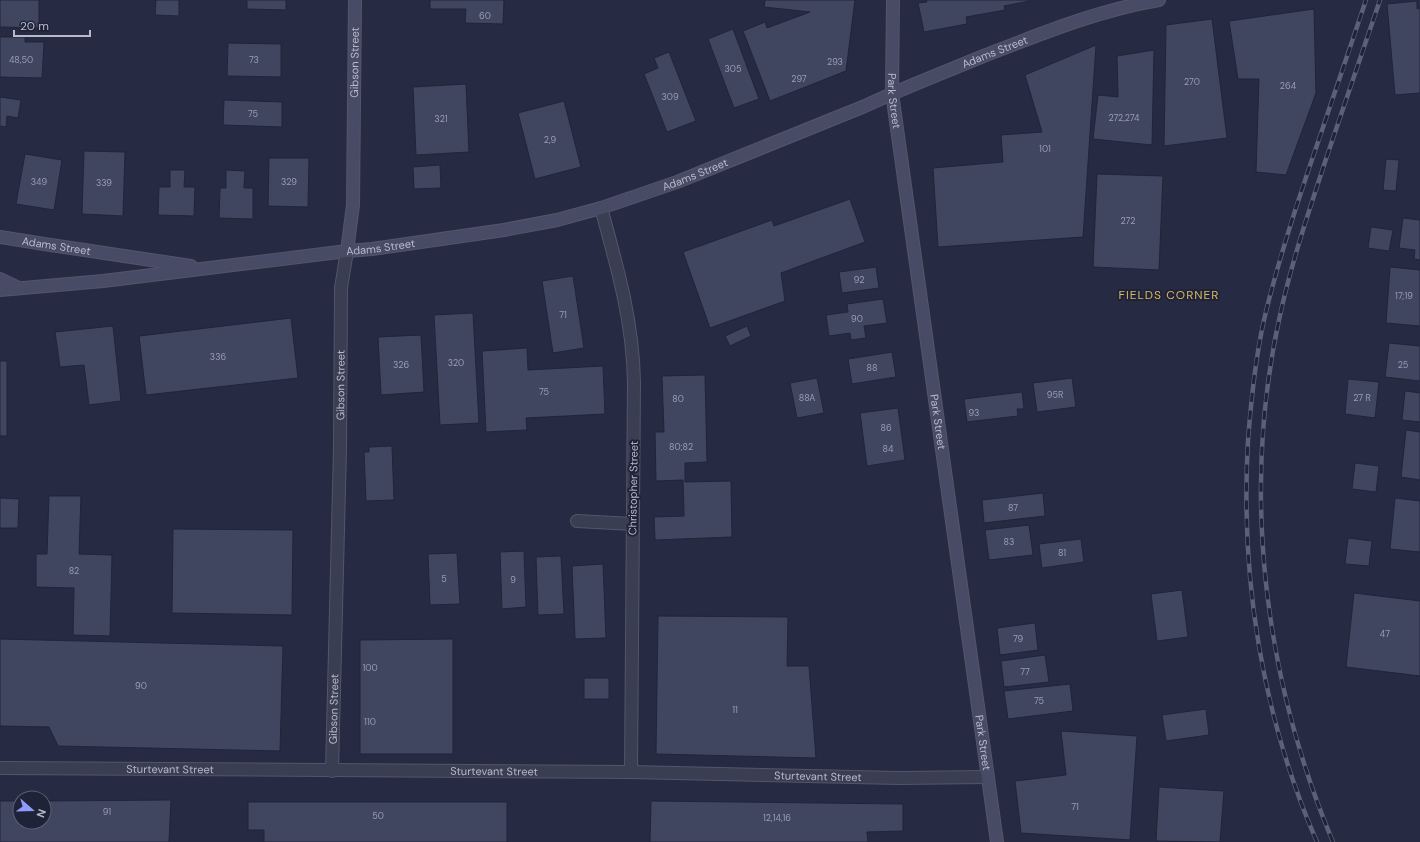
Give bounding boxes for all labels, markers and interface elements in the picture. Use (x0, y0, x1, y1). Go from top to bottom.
house number: 60 (479, 10, 491, 22)
scale bar (14, 12, 90, 38)
text: 20 m (20, 18, 49, 34)
street label: Gibson Street (347, 27, 362, 98)
street label: Adams Street (960, 33, 1030, 71)
house number: 48,50 (9, 54, 33, 66)
house number: 73 (249, 54, 259, 66)
house number: 293 (827, 56, 843, 68)
house number: 305 (725, 63, 741, 75)
house number: 297 (791, 73, 807, 85)
street label: Park Street (885, 73, 904, 130)
house number: 270 (1184, 76, 1200, 88)
house number: 264 (1280, 80, 1297, 92)
house number: 309 (661, 91, 679, 103)
house number: 75 (248, 108, 258, 120)
house number: 272,274 (1108, 112, 1140, 124)
house number: 321 (434, 113, 448, 125)
house number: 2,9 (544, 134, 557, 146)
house number: 101 (1039, 143, 1051, 155)
street label: Adams Street (660, 155, 730, 194)
house number: 349 (31, 176, 48, 188)
house number: 329 (281, 176, 297, 188)
house number: 339 (96, 177, 112, 189)
house number: 272 (1121, 215, 1135, 227)
street label: Adams Street (21, 234, 92, 258)
street label: Adams Street (346, 236, 416, 258)
house number: 92 (854, 274, 864, 286)
district label: FIELDS CORNER (1119, 287, 1219, 303)
house number: 17;19 (1395, 290, 1413, 302)
house number: 71 (559, 309, 567, 321)
house number: 90 (851, 313, 863, 325)
street label: Gibson Street (333, 350, 348, 420)
house number: 336 (210, 351, 226, 363)
house number: 320 (448, 357, 464, 369)
house number: 326 (393, 359, 409, 371)
house number: 25 (1398, 359, 1408, 371)
house number: 88 (867, 362, 877, 374)
house number: 75 (539, 386, 549, 398)
house number: 95R (1047, 389, 1063, 401)
house number: 88A (799, 392, 815, 404)
house number: 27 R (1353, 392, 1371, 404)
house number: 80 (672, 393, 684, 405)
street label: Park Street (927, 393, 949, 450)
house number: 93 (969, 407, 979, 419)
house number: 86 (880, 422, 892, 434)
street label: Christopher Street (625, 441, 641, 535)
house number: 80;82 (669, 441, 693, 453)
house number: 84 (883, 443, 894, 455)
house number: 87 (1008, 502, 1018, 514)
house number: 83 (1004, 536, 1014, 548)
house number: 81 (1058, 547, 1066, 559)
house number: 82 (69, 565, 79, 577)
house number: 5 (441, 573, 447, 585)
house number: 9 (510, 574, 516, 586)
house number: 47 (1380, 628, 1390, 640)
house number: 79 (1013, 633, 1023, 645)
house number: 100 (362, 662, 378, 674)
house number: 77 (1020, 666, 1030, 678)
street label: Gibson Street (326, 674, 341, 744)
house number: 90 (135, 680, 147, 692)
house number: 75 (1034, 695, 1044, 707)
house number: 11 (732, 704, 738, 716)
street label: Park Street (972, 714, 994, 771)
house number: 110 (364, 716, 376, 728)
street label: Sturtevant Street (126, 762, 214, 776)
street label: Sturtevant Street (450, 764, 538, 778)
street label: Sturtevant Street (774, 768, 862, 784)
north arrow (12, 790, 52, 830)
house number: 71 (1071, 801, 1079, 813)
house number: 91 (103, 806, 111, 818)
text: N (33, 807, 49, 820)
house number: 50 (372, 810, 384, 822)
house number: 12,14,16 (763, 812, 791, 824)

